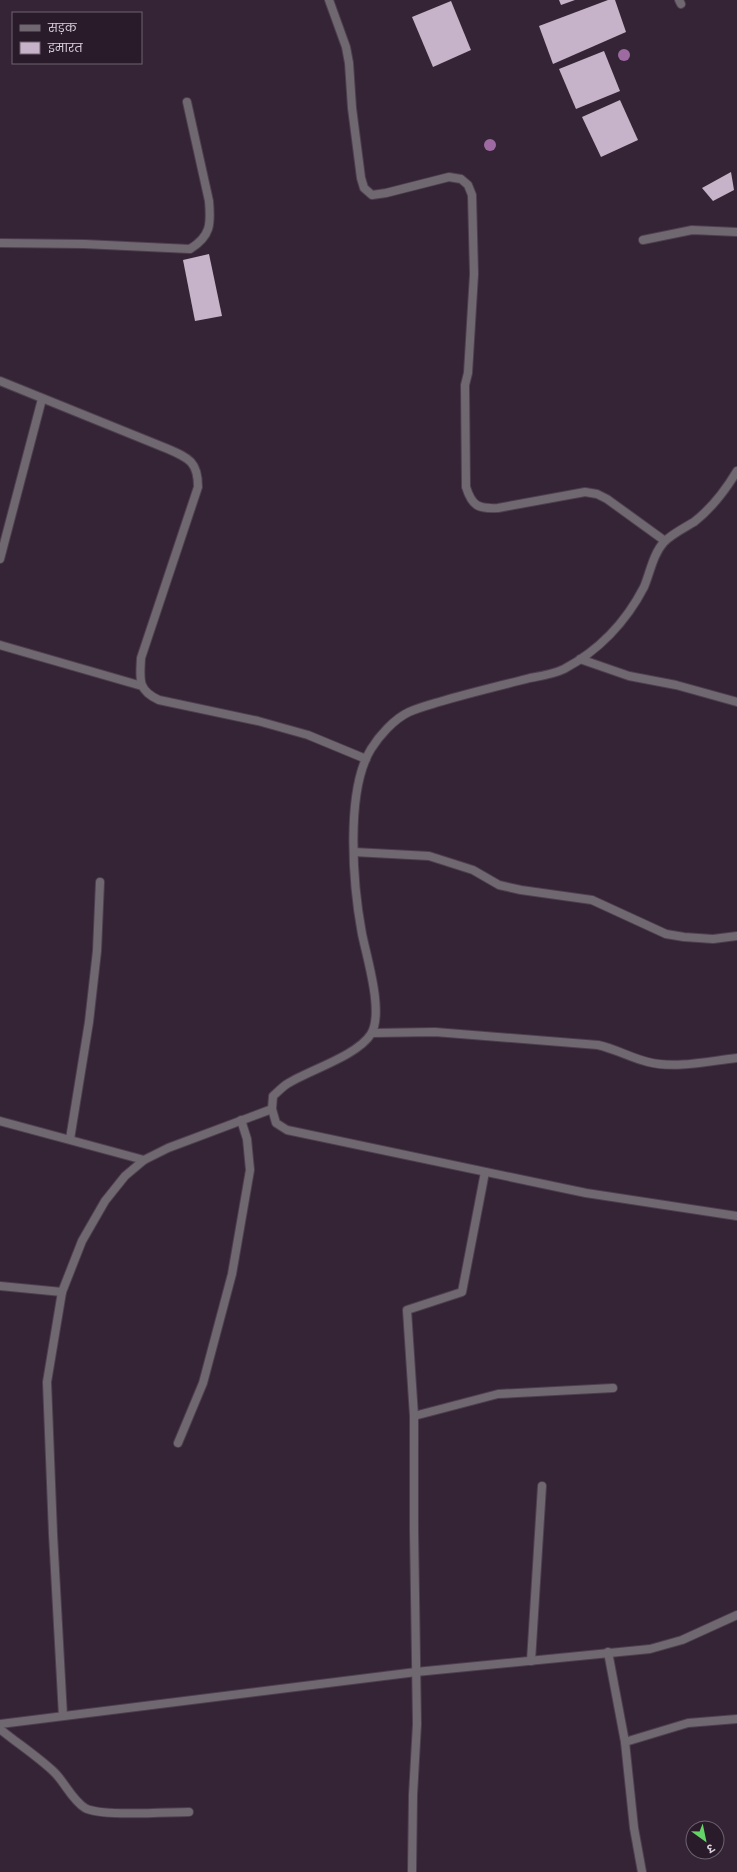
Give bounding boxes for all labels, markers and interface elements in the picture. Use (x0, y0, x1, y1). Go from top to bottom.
legend (12, 12, 142, 64)
text: सड़क (47, 19, 78, 36)
text: इमारत (47, 39, 83, 56)
north arrow (685, 1820, 725, 1860)
text: उ (703, 1839, 718, 1857)

